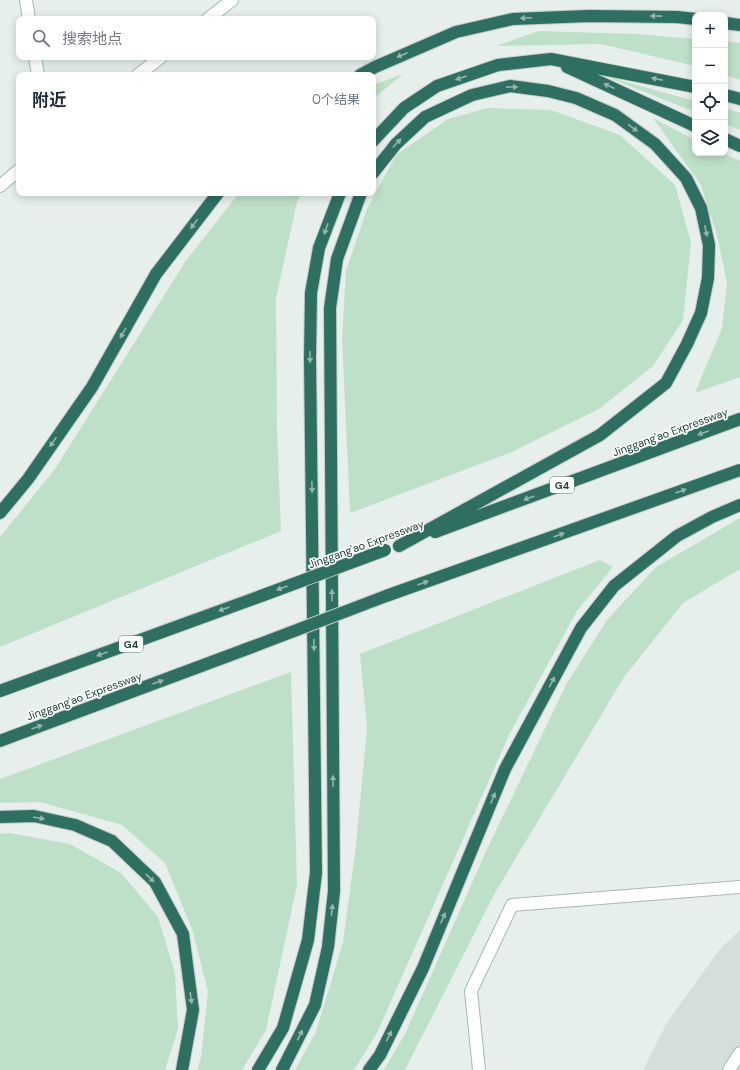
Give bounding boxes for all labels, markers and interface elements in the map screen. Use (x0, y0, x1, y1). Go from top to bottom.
map controls (692, 12, 728, 156)
button: + (692, 12, 728, 48)
one-way arrow (649, 13, 662, 19)
one-way arrow (520, 15, 532, 22)
search box (16, 16, 376, 60)
icon: search (30, 27, 52, 49)
text: 搜索地点 (62, 29, 122, 49)
button: − (692, 48, 728, 84)
one-way arrow (397, 52, 408, 58)
one-way arrow (455, 75, 467, 81)
one-way arrow (651, 76, 663, 82)
one-way arrow (603, 83, 614, 89)
one-way arrow (505, 84, 518, 90)
button: locate (692, 84, 728, 120)
text: 附近 (32, 89, 66, 111)
text: 0个结果 (312, 91, 360, 108)
button: layers (692, 120, 728, 156)
one-way arrow (627, 124, 638, 132)
one-way arrow (393, 138, 402, 148)
one-way arrow (190, 219, 198, 230)
one-way arrow (322, 224, 328, 236)
one-way arrow (703, 224, 709, 237)
one-way arrow (119, 327, 126, 338)
one-way arrow (307, 351, 314, 363)
street label: Jinggang'ao Expressway (610, 405, 730, 459)
one-way arrow (697, 430, 709, 436)
one-way arrow (49, 437, 57, 447)
road number: G4 (550, 477, 574, 493)
one-way arrow (309, 481, 315, 494)
one-way arrow (676, 488, 688, 494)
one-way arrow (523, 495, 535, 501)
street label: Jinggang'ao Expressway (306, 517, 426, 571)
one-way arrow (553, 531, 565, 537)
one-way arrow (417, 580, 429, 586)
one-way arrow (276, 586, 288, 592)
one-way arrow (329, 588, 335, 601)
one-way arrow (218, 607, 230, 613)
road number: G4 (119, 636, 143, 652)
one-way arrow (310, 639, 317, 651)
one-way arrow (96, 651, 108, 657)
street label: Jinggang'ao Expressway (24, 669, 144, 723)
one-way arrow (548, 677, 555, 688)
one-way arrow (153, 678, 165, 684)
one-way arrow (31, 724, 43, 730)
one-way arrow (330, 774, 336, 787)
one-way arrow (490, 793, 496, 804)
one-way arrow (33, 815, 45, 821)
one-way arrow (145, 873, 155, 883)
one-way arrow (329, 904, 335, 916)
one-way arrow (440, 913, 446, 924)
one-way arrow (188, 992, 195, 1004)
one-way arrow (297, 1030, 303, 1041)
one-way arrow (386, 1031, 392, 1042)

